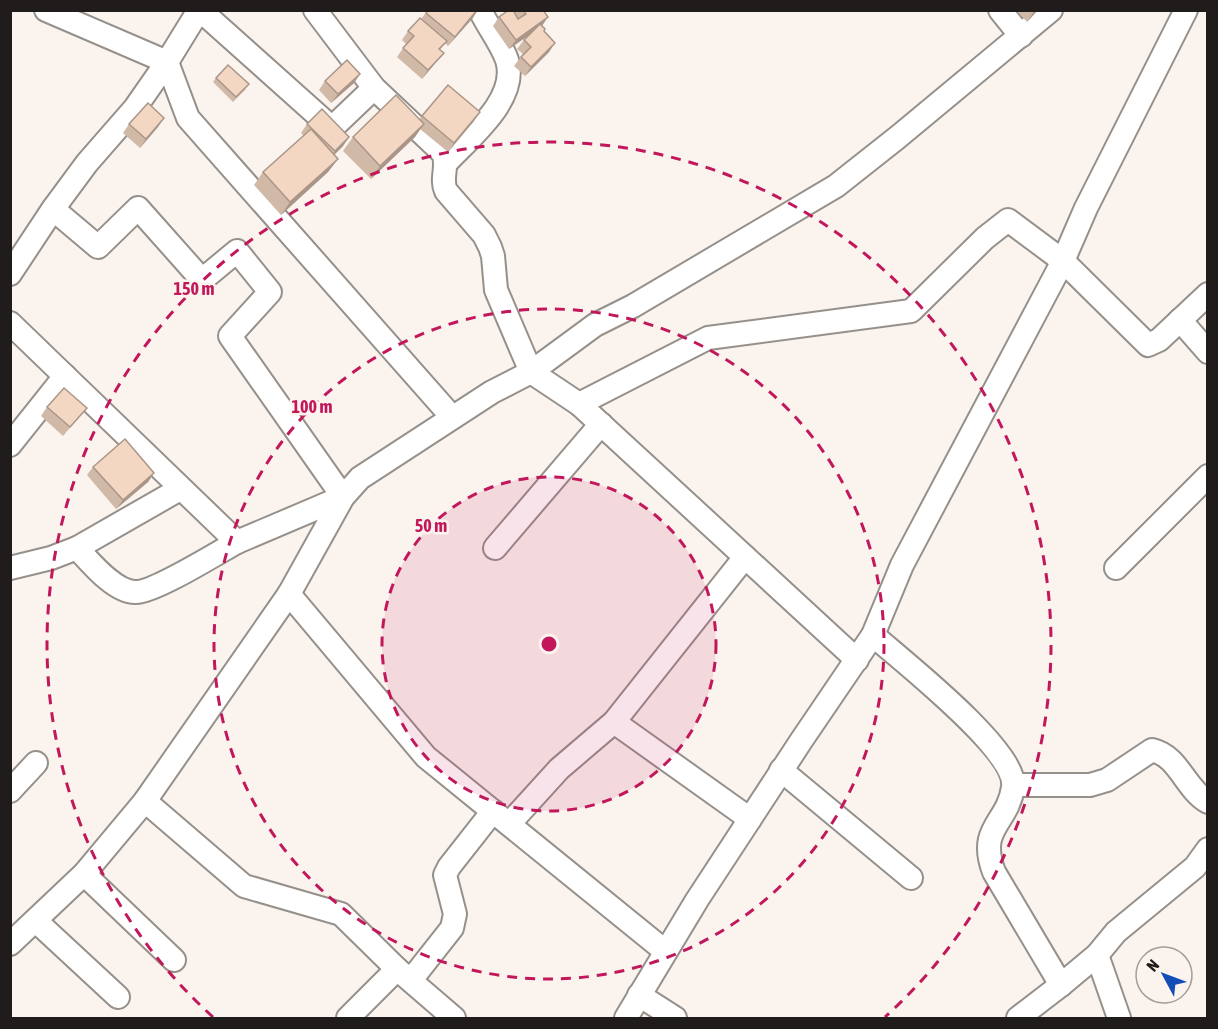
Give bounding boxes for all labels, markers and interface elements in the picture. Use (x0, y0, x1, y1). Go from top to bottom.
text: 150 m (174, 278, 214, 299)
text: 100 m (292, 396, 332, 417)
text: 50 m (415, 515, 447, 536)
centre of rings (539, 634, 559, 654)
north arrow (1134, 945, 1194, 1005)
text: N (1143, 956, 1163, 975)

